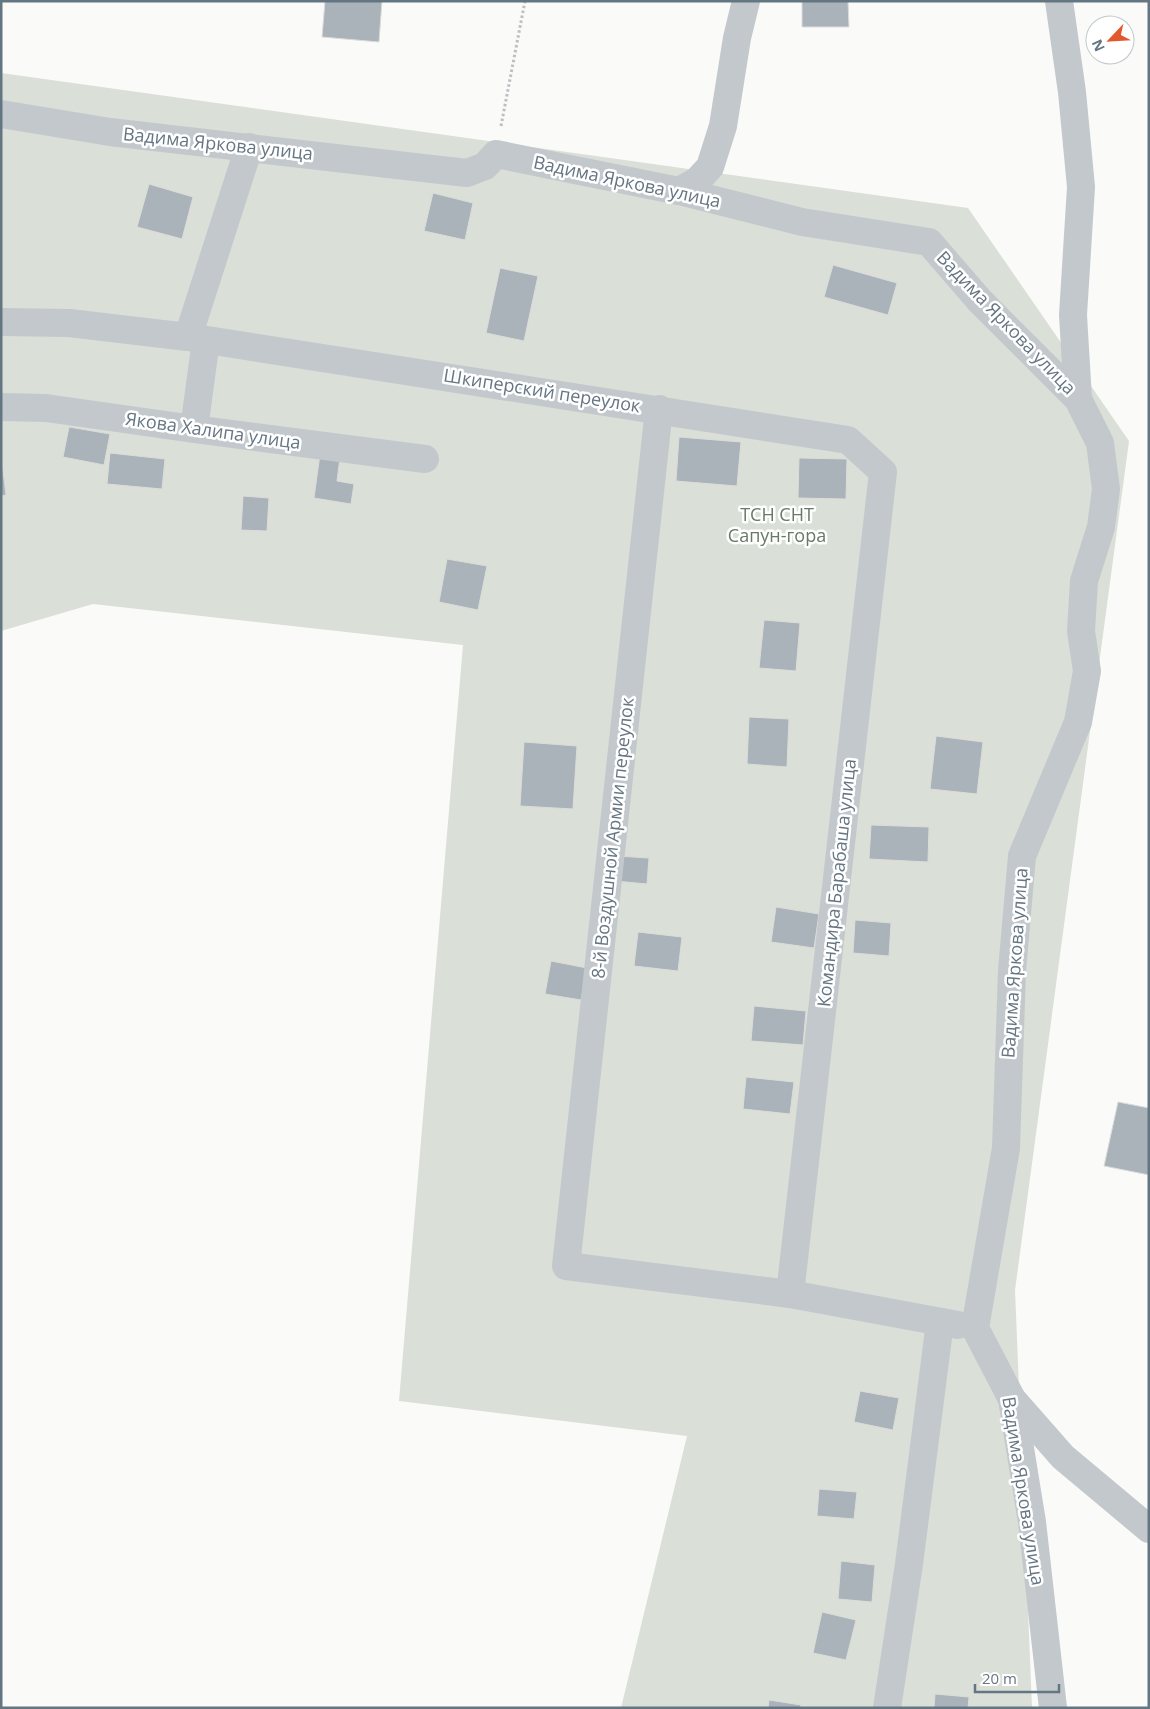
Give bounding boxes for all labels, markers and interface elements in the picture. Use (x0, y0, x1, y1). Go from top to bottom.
north arrow (1085, 15, 1135, 65)
text: N (1087, 37, 1109, 55)
street label: Вадима Яркова улица (122, 121, 314, 165)
street label: Вадима Яркова улица (531, 149, 723, 213)
street label: Вадима Яркова улица (932, 245, 1082, 399)
street label: Шкиперский переулок (442, 363, 643, 418)
street label: Якова Халипа улица (124, 406, 302, 454)
park label: ТСН СНТ Сапун-гора (728, 502, 826, 547)
street label: 8-й Воздушной Армии переулок (585, 696, 639, 979)
street label: Командира Барабаша улица (811, 758, 861, 1008)
street label: Вадима Яркова улица (995, 867, 1033, 1059)
street label: Вадима Яркова улица (997, 1395, 1051, 1587)
scale bar (975, 1662, 1059, 1694)
text: 20 m (982, 1668, 1017, 1688)

